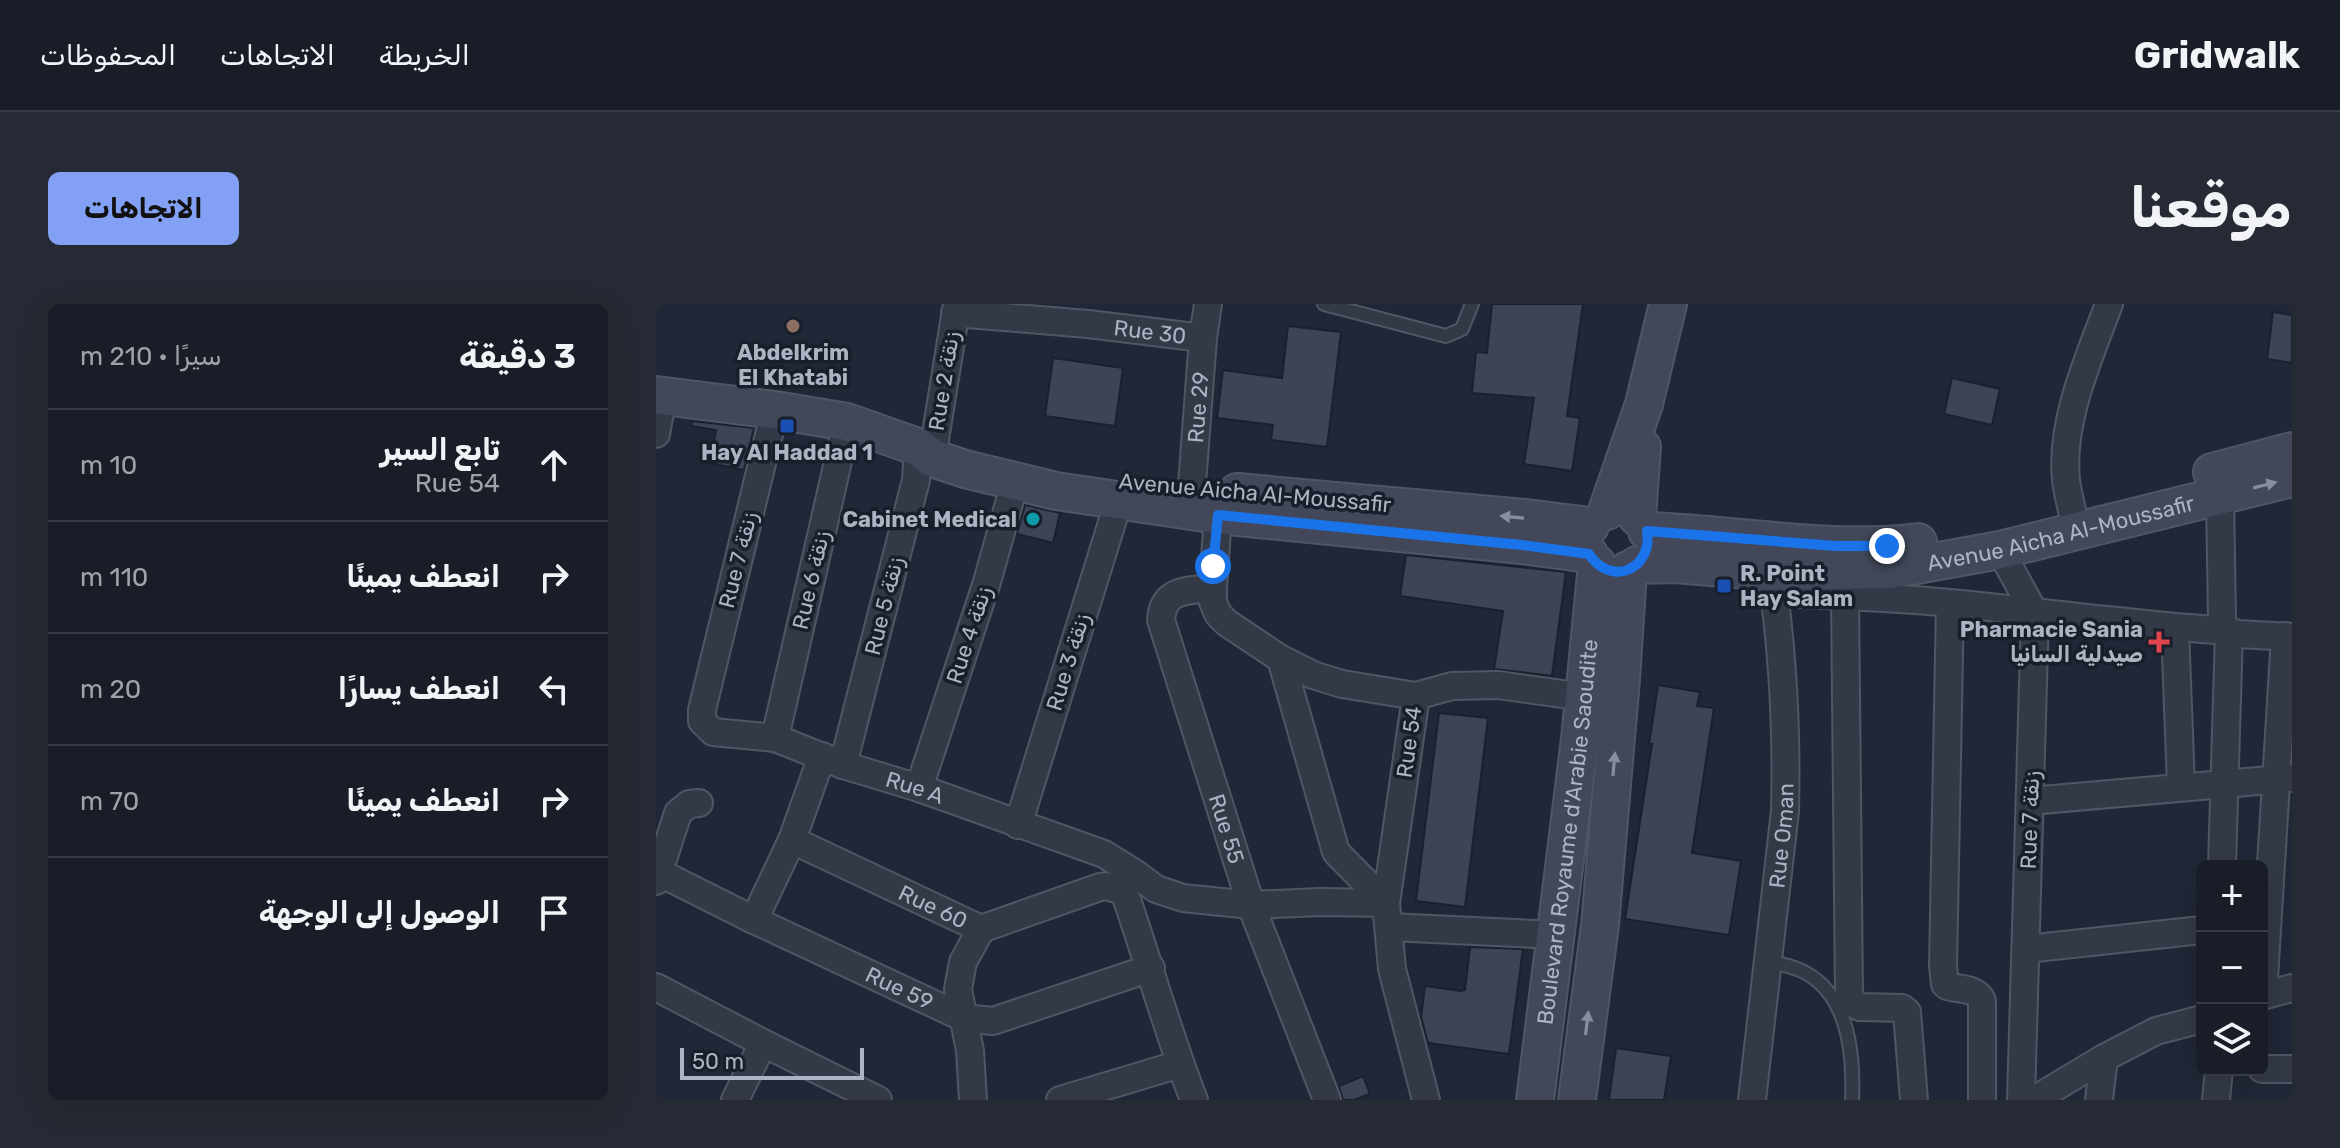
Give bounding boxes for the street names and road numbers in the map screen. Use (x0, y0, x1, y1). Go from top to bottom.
street label: Rue 30 (1112, 314, 1188, 349)
street label: Rue 2 زنقة (923, 329, 965, 433)
street label: Rue 29 (1182, 371, 1214, 444)
street label: Avenue Aicha Al-Moussafir (1118, 468, 1393, 518)
street label: Avenue Aicha Al-Moussafir (1925, 489, 2198, 576)
street label: Rue 7 زنقة (713, 509, 763, 611)
street label: Rue 6 زنقة (787, 528, 835, 632)
street label: Rue 5 زنقة (859, 554, 909, 658)
street label: Rue 4 زنقة (941, 583, 997, 687)
street label: Rue 3 زنقة (1040, 610, 1096, 714)
street label: Boulevard Royaume d'Arabie Saoudite (1531, 638, 1603, 1026)
street label: Rue 54 (1391, 704, 1427, 780)
street label: Rue A (883, 765, 948, 809)
street label: Rue 7 زنقة (2015, 770, 2045, 870)
street label: Rue Oman (1763, 783, 1799, 890)
street label: Rue 55 (1203, 791, 1251, 867)
street label: Rue 60 (895, 879, 972, 934)
street label: Rue 59 (861, 961, 938, 1015)

